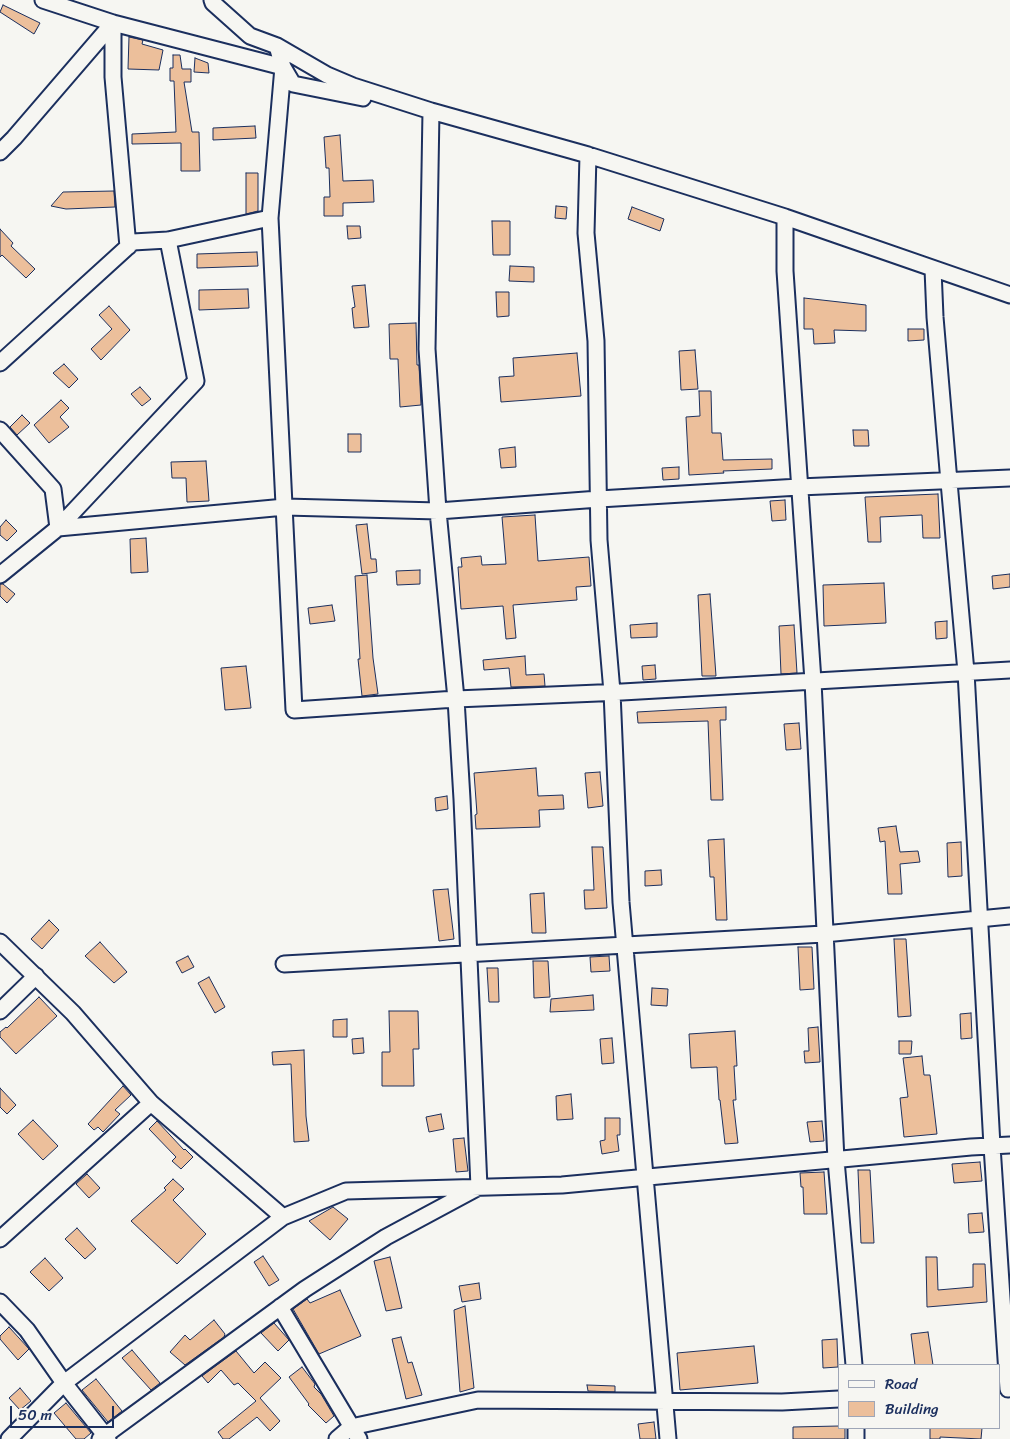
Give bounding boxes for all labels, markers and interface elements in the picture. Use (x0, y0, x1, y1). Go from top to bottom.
legend (838, 1364, 1000, 1429)
text: Road (885, 1371, 917, 1397)
scale bar (12, 1396, 116, 1428)
text: Building (885, 1396, 939, 1422)
text: 50 m (18, 1402, 52, 1428)

